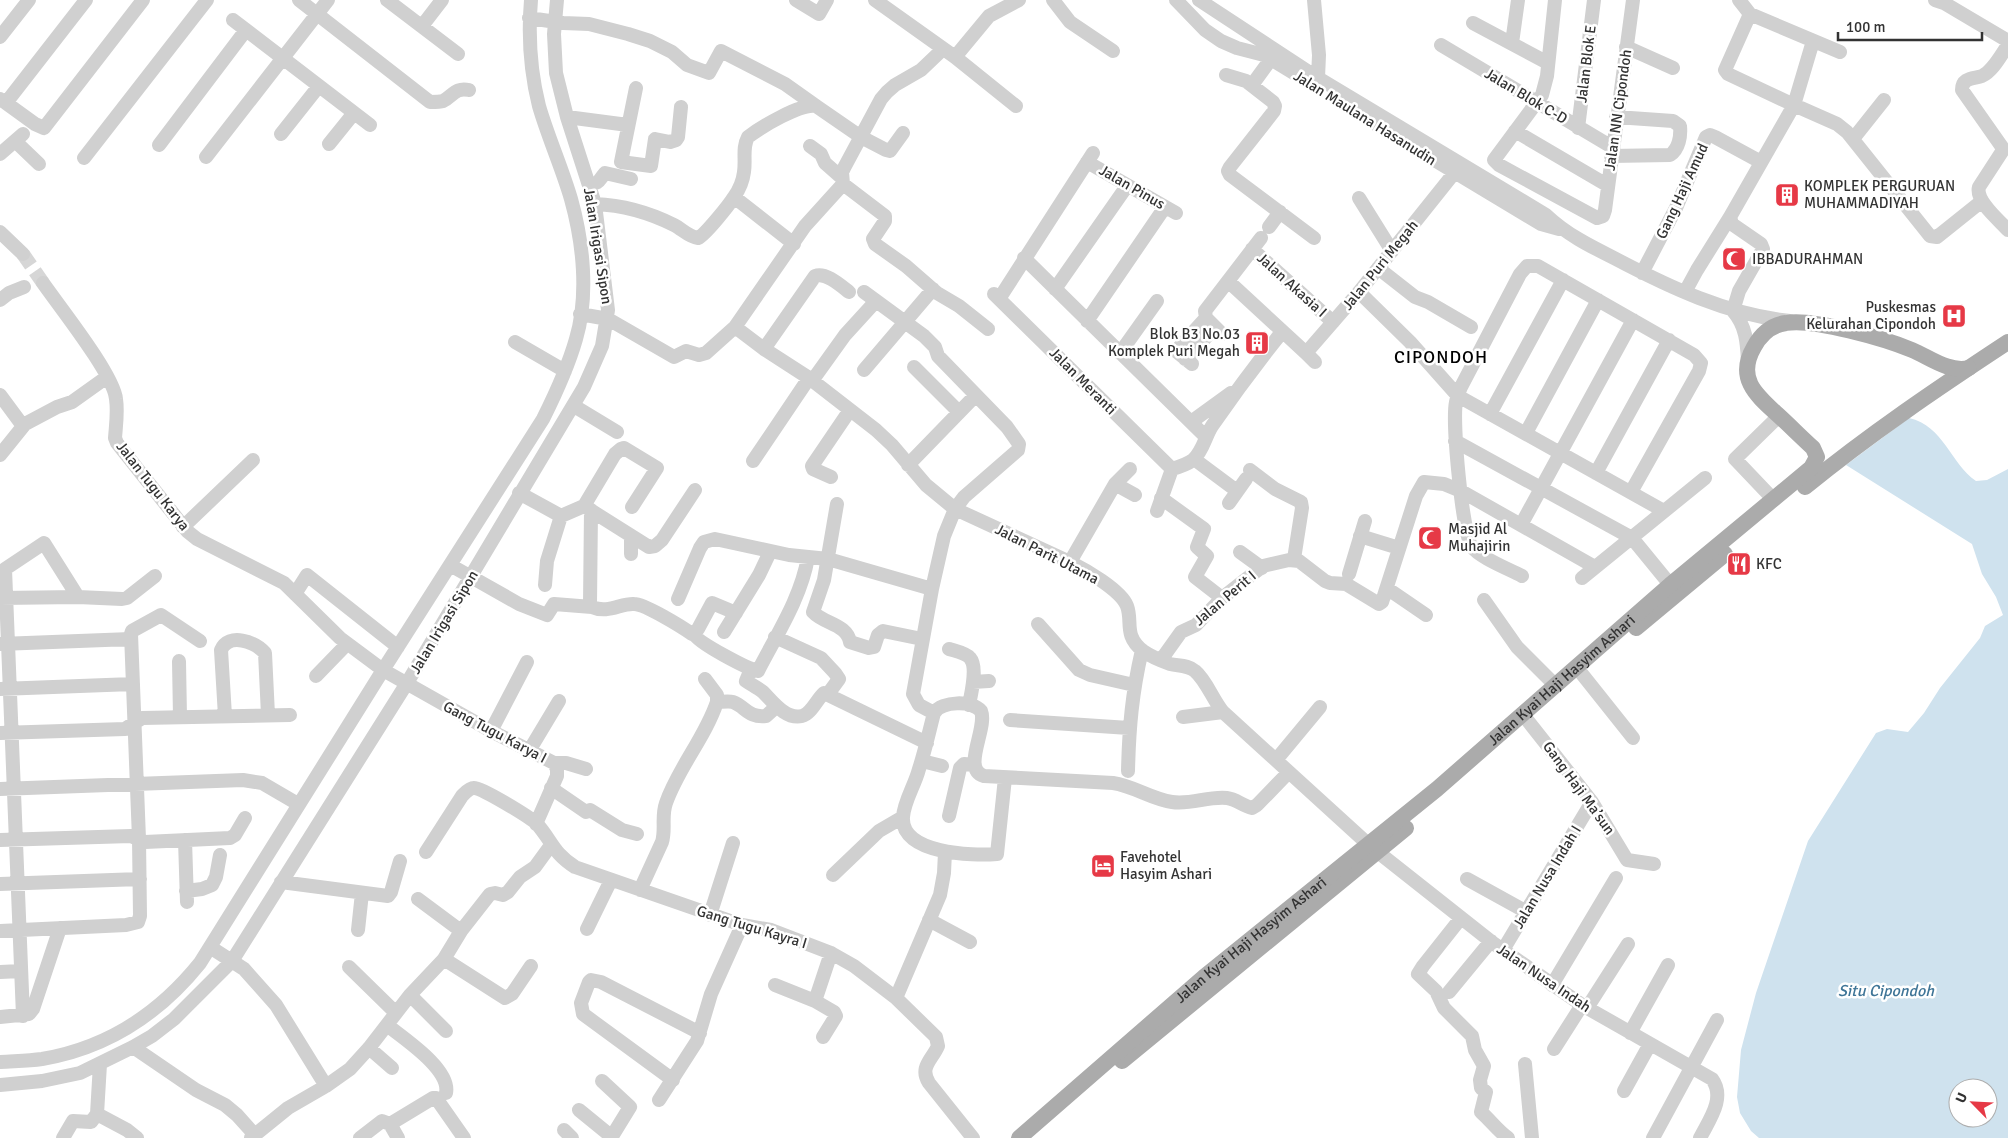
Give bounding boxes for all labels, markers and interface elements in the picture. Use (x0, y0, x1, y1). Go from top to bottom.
scale bar (1838, 10, 1982, 42)
text: 100 m (1846, 18, 1886, 36)
street label: Jalan Blok E (1572, 24, 1600, 104)
street label: Jalan NN Cipondoh (1601, 48, 1635, 172)
street label: Jalan Blok C-D (1481, 64, 1571, 128)
street label: Jalan Maulana Hasanudin (1290, 67, 1440, 169)
street label: Gang Haji Amud (1652, 140, 1712, 242)
street label: Jalan Pinus (1096, 161, 1168, 213)
place label: KOMPLEK PERGURUAN MUHAMMADIYAH (1804, 177, 1955, 212)
building icon: KOMPLEK PERGURUAN MUHAMMADIYAH (1774, 182, 1800, 208)
street label: Jalan Irigasi Sipon (580, 187, 616, 305)
street label: Jalan Puri Megah (1338, 216, 1422, 314)
mosque icon: IBBADURAHMAN (1721, 246, 1747, 272)
street label: Jalan Akasia I (1253, 249, 1331, 321)
place label: IBBADURAHMAN (1752, 250, 1863, 268)
place label: Puskesmas Kelurahan Cipondoh (1806, 298, 1936, 333)
hospital icon: Puskesmas Kelurahan Cipondoh (1941, 303, 1967, 329)
place label: Blok B3 No.03 Komplek Puri Megah (1108, 325, 1240, 360)
building icon: Blok B3 No.03 Komplek Puri Megah (1244, 330, 1270, 356)
street label: Jalan Meranti (1046, 344, 1120, 418)
district label: CIPONDOH (1394, 346, 1488, 368)
street label: Jalan Tugu Karya (113, 438, 193, 534)
street label: Jalan Parit Utama (992, 520, 1102, 588)
place label: Masjid Al Muhajirin (1448, 520, 1510, 555)
mosque icon: Masjid Al Muhajirin (1417, 525, 1443, 551)
restaurant icon: KFC (1726, 551, 1752, 577)
place label: KFC (1756, 555, 1782, 573)
street label: Jalan Irigasi Sipon (406, 567, 482, 677)
street label: Jalan Perit I (1190, 567, 1260, 629)
street label: Jalan Kyai Haji Hasyim Ashari (1484, 611, 1639, 749)
street label: Gang Tugu Karya I (440, 697, 550, 767)
street label: Gang Haji Ma’sun (1539, 738, 1619, 838)
street label: Jalan Nusa Indah I (1509, 822, 1585, 932)
place label: Favehotel Hasyim Ashari (1120, 848, 1212, 883)
hotel icon: Favehotel Hasyim Ashari (1090, 853, 1116, 879)
street label: Jalan Kyai Haji Hasyim Ashari (1172, 873, 1330, 1007)
street label: Gang Tugu Kayra I (695, 902, 809, 952)
street label: Jalan Nusa Indah (1494, 940, 1594, 1016)
water label: Situ Cipondoh (1838, 981, 1935, 1001)
north arrow (1948, 1078, 1998, 1128)
text: U (1952, 1090, 1971, 1106)

